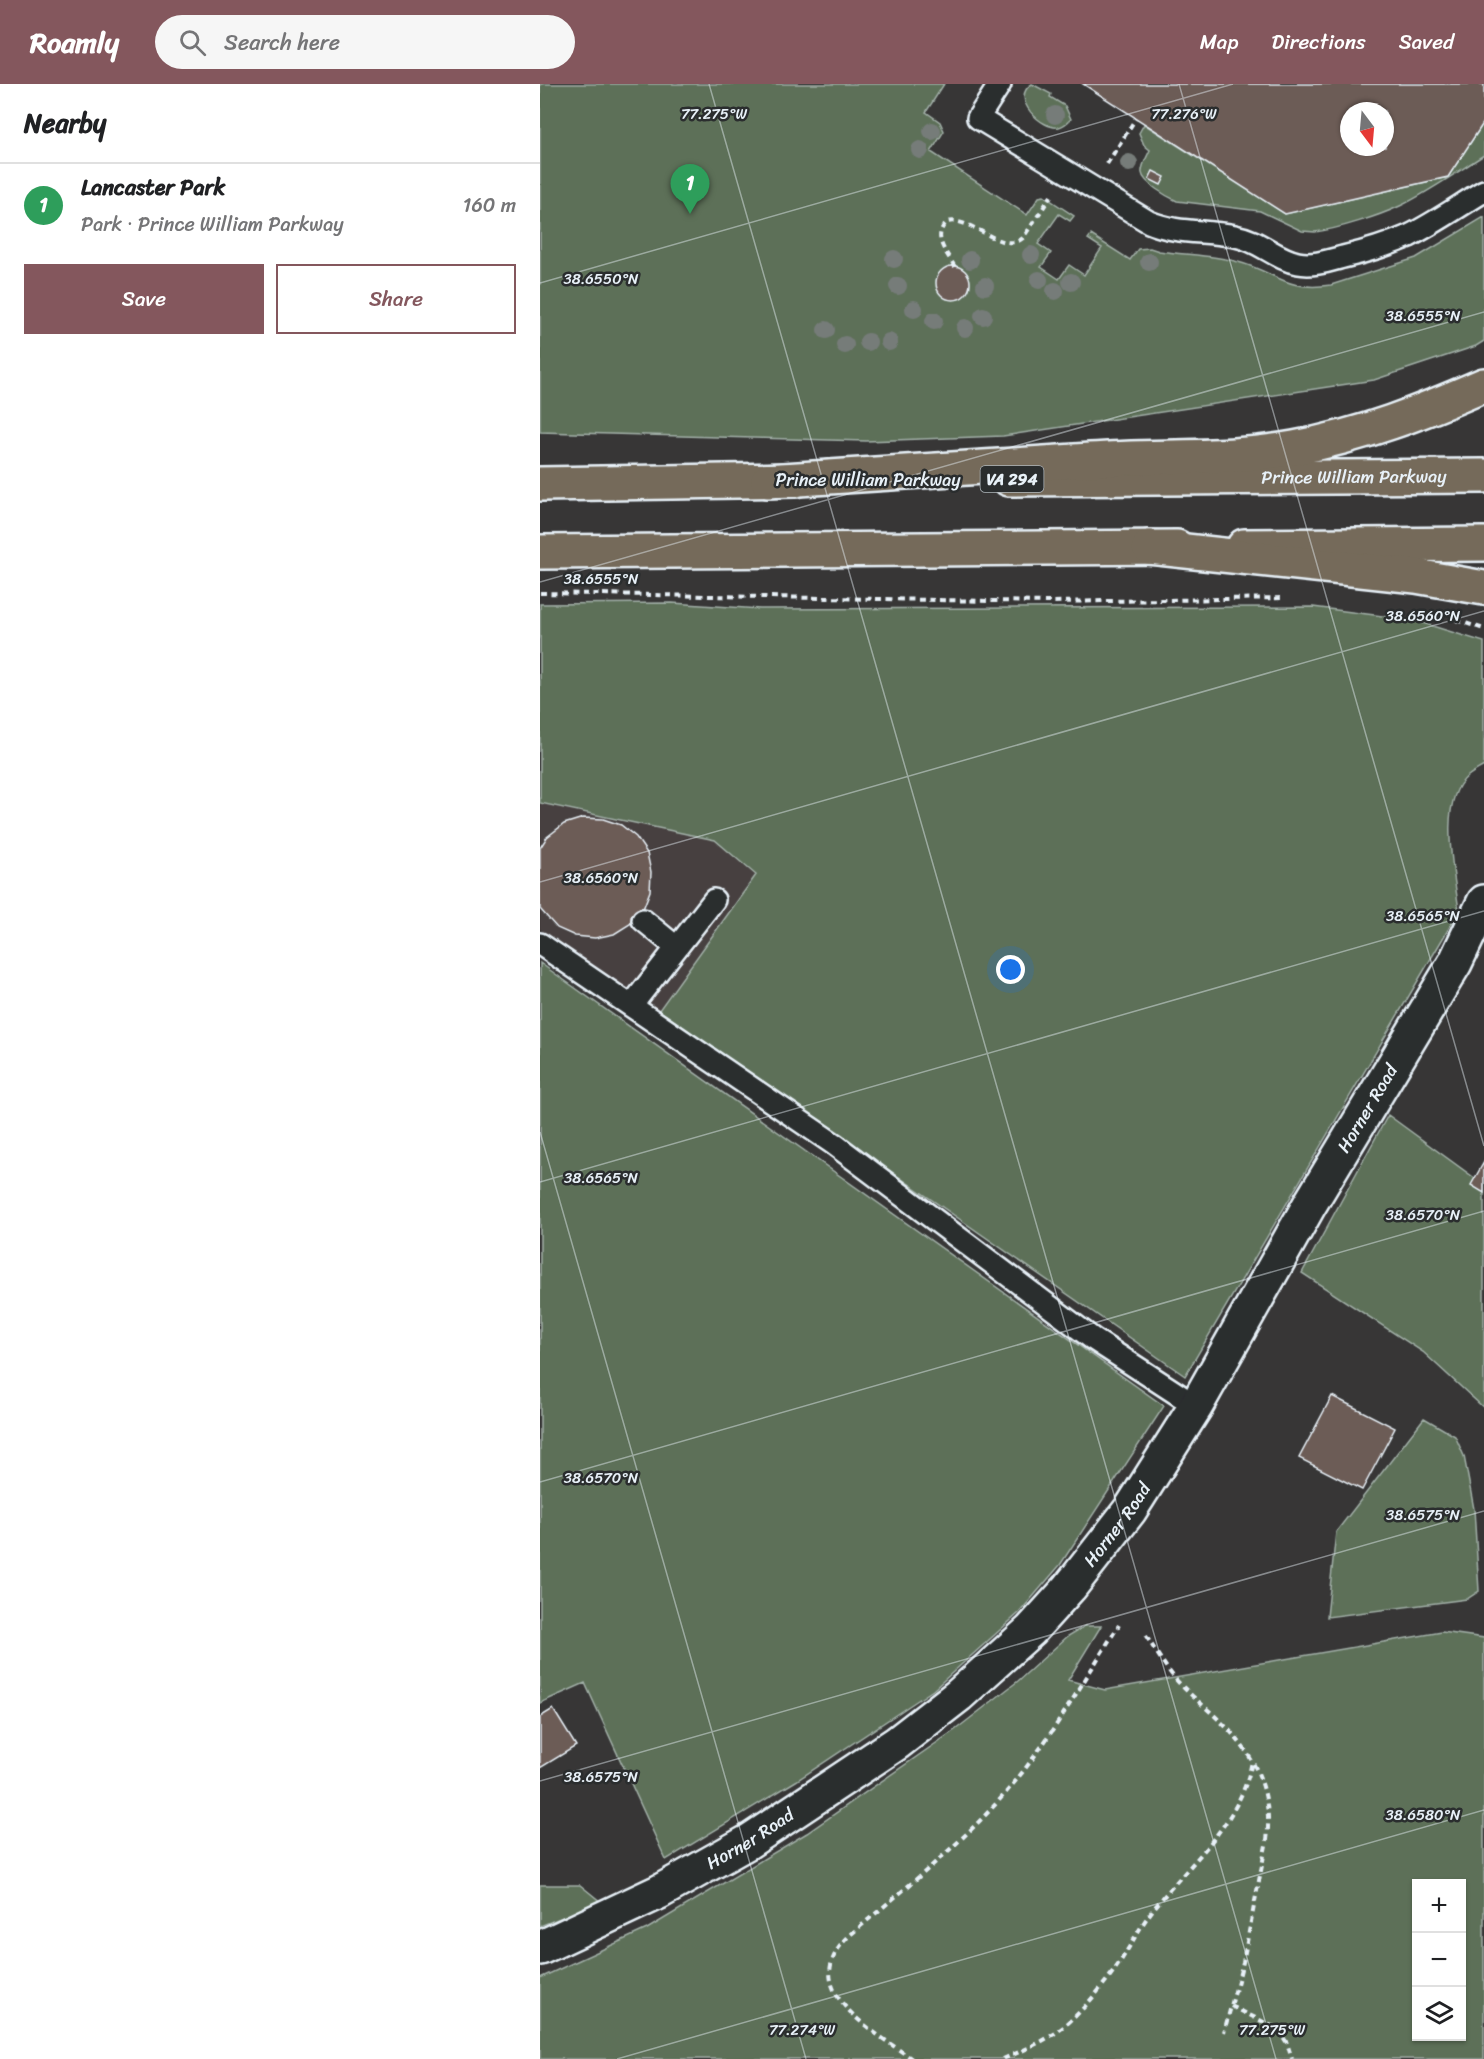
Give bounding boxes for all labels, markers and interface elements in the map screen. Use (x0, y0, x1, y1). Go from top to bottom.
search box (155, 15, 575, 69)
text: Roamly (30, 18, 119, 67)
text: Search here (224, 23, 340, 62)
text: Map (1200, 23, 1238, 61)
text: Directions (1271, 23, 1366, 61)
text: Saved (1399, 23, 1454, 61)
icon: search (176, 26, 209, 59)
text: Nearby (24, 100, 106, 146)
text: 77.275°W (681, 101, 747, 127)
text: 77.276°W (1151, 101, 1217, 127)
north arrow (1340, 102, 1394, 156)
pin: 1 (670, 164, 710, 214)
text: Lancaster Park (81, 168, 225, 207)
text: 1 (39, 188, 48, 223)
text: 160 m (463, 188, 516, 223)
text: Park · Prince William Parkway (81, 207, 344, 242)
button: Save (24, 264, 264, 334)
button: Share (276, 264, 516, 334)
text: 38.6550°N (564, 266, 639, 292)
text: 38.6555°N (1386, 303, 1461, 329)
street label: Prince William Parkway (1261, 460, 1447, 493)
street label: Prince William Parkway (775, 464, 961, 496)
road number: VA 294 (980, 466, 1044, 492)
text: 38.6555°N (564, 566, 639, 592)
text: 38.6560°N (1386, 603, 1461, 629)
text: 38.6560°N (564, 865, 639, 891)
text: 38.6565°N (1386, 903, 1461, 929)
your location (996, 955, 1025, 984)
street label: Horner Road (1328, 1057, 1407, 1159)
text: 38.6565°N (564, 1165, 639, 1191)
text: 38.6570°N (1386, 1202, 1461, 1228)
text: 38.6570°N (564, 1465, 639, 1491)
street label: Horner Road (1075, 1475, 1160, 1574)
text: 38.6575°N (1386, 1502, 1461, 1528)
text: 38.6575°N (564, 1764, 639, 1790)
street label: Horner Road (700, 1799, 802, 1878)
text: 38.6580°N (1386, 1802, 1461, 1828)
map controls (1412, 1879, 1466, 2041)
button: + (1412, 1879, 1466, 1933)
button: − (1412, 1933, 1466, 1987)
button: layers (1412, 1987, 1466, 2041)
text: 77.274°W (769, 2017, 836, 2043)
text: 77.275°W (1239, 2017, 1305, 2043)

